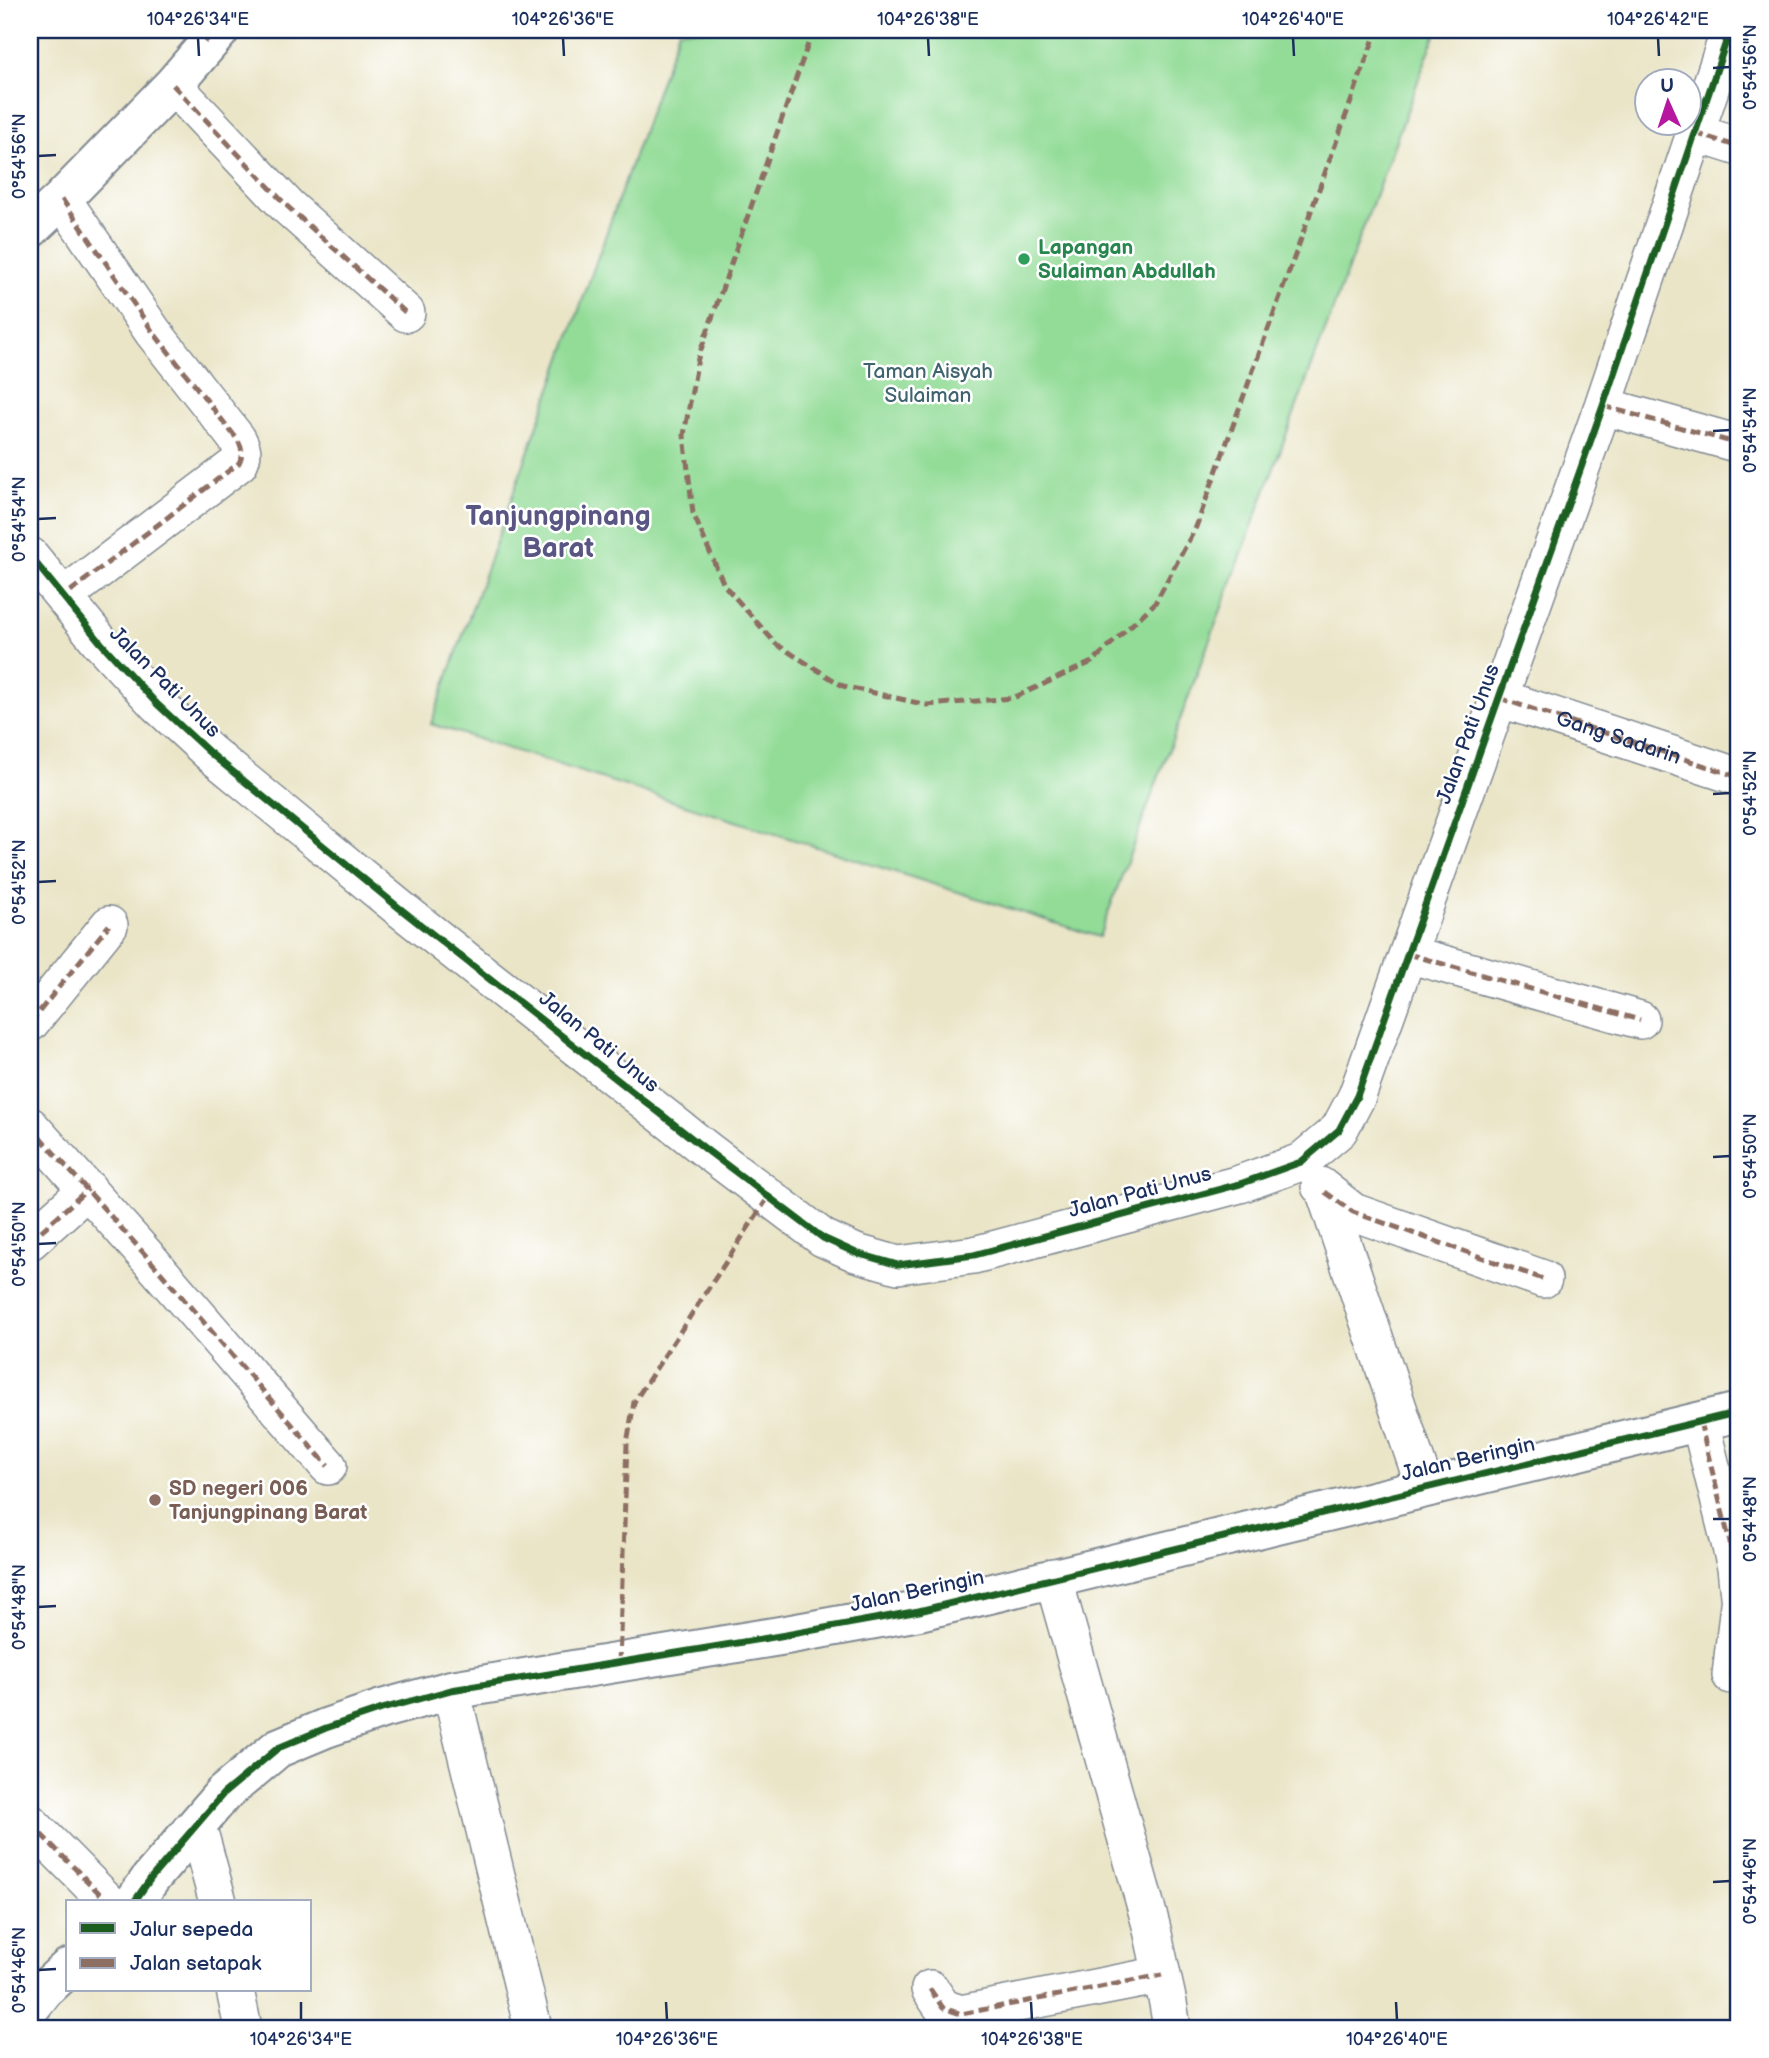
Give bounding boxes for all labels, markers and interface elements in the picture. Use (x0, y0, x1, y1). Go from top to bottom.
text: 104°26'34"E (147, 9, 249, 30)
text: 104°26'36"E (512, 9, 614, 30)
text: 104°26'38"E (877, 9, 979, 30)
text: 104°26'40"E (1242, 9, 1344, 30)
text: 104°26'42"E (1607, 9, 1709, 30)
text: 0°54'56"N (1740, 24, 1761, 110)
north arrow (1632, 66, 1702, 136)
text: U (1660, 75, 1675, 98)
text: 0°54'56"N (9, 113, 30, 199)
place label: Lapangan Sulaiman Abdullah (1038, 235, 1216, 284)
marker: Lapangan Sulaiman Abdullah (1016, 251, 1032, 267)
park label: Taman Aisyah Sulaiman (863, 359, 993, 408)
text: 0°54'54"N (1740, 387, 1761, 473)
text: 0°54'54"N (9, 476, 30, 562)
district label: Tanjungpinang Barat (465, 500, 651, 565)
street label: Jalan Pati Unus (104, 621, 226, 743)
street label: Jalan Pati Unus (1431, 661, 1505, 807)
street label: Gang Sadarin (1553, 705, 1684, 770)
text: 0°54'52"N (1740, 750, 1761, 836)
text: 0°54'52"N (9, 839, 30, 925)
street label: Jalan Pati Unus (534, 986, 664, 1098)
text: 0°54'50"N (1740, 1113, 1761, 1199)
street label: Jalan Pati Unus (1066, 1161, 1214, 1223)
text: 0°54'50"N (9, 1201, 30, 1287)
street label: Jalan Beringin (1399, 1431, 1537, 1487)
place label: SD negeri 006 Tanjungpinang Barat (169, 1476, 367, 1525)
text: 0°54'48"N (1740, 1476, 1761, 1562)
marker: SD negeri 006 Tanjungpinang Barat (147, 1492, 163, 1508)
text: 0°54'48"N (9, 1564, 30, 1650)
street label: Jalan Beringin (848, 1565, 986, 1617)
text: 0°54'46"N (1740, 1838, 1761, 1924)
legend (66, 1900, 312, 1992)
text: Jalur sepeda (130, 1917, 253, 1942)
text: 0°54'46"N (9, 1927, 30, 2013)
text: Jalan setapak (130, 1951, 262, 1976)
text: 104°26'34"E (250, 2029, 352, 2050)
text: 104°26'36"E (616, 2029, 718, 2050)
text: 104°26'38"E (981, 2029, 1083, 2050)
text: 104°26'40"E (1346, 2029, 1448, 2050)

